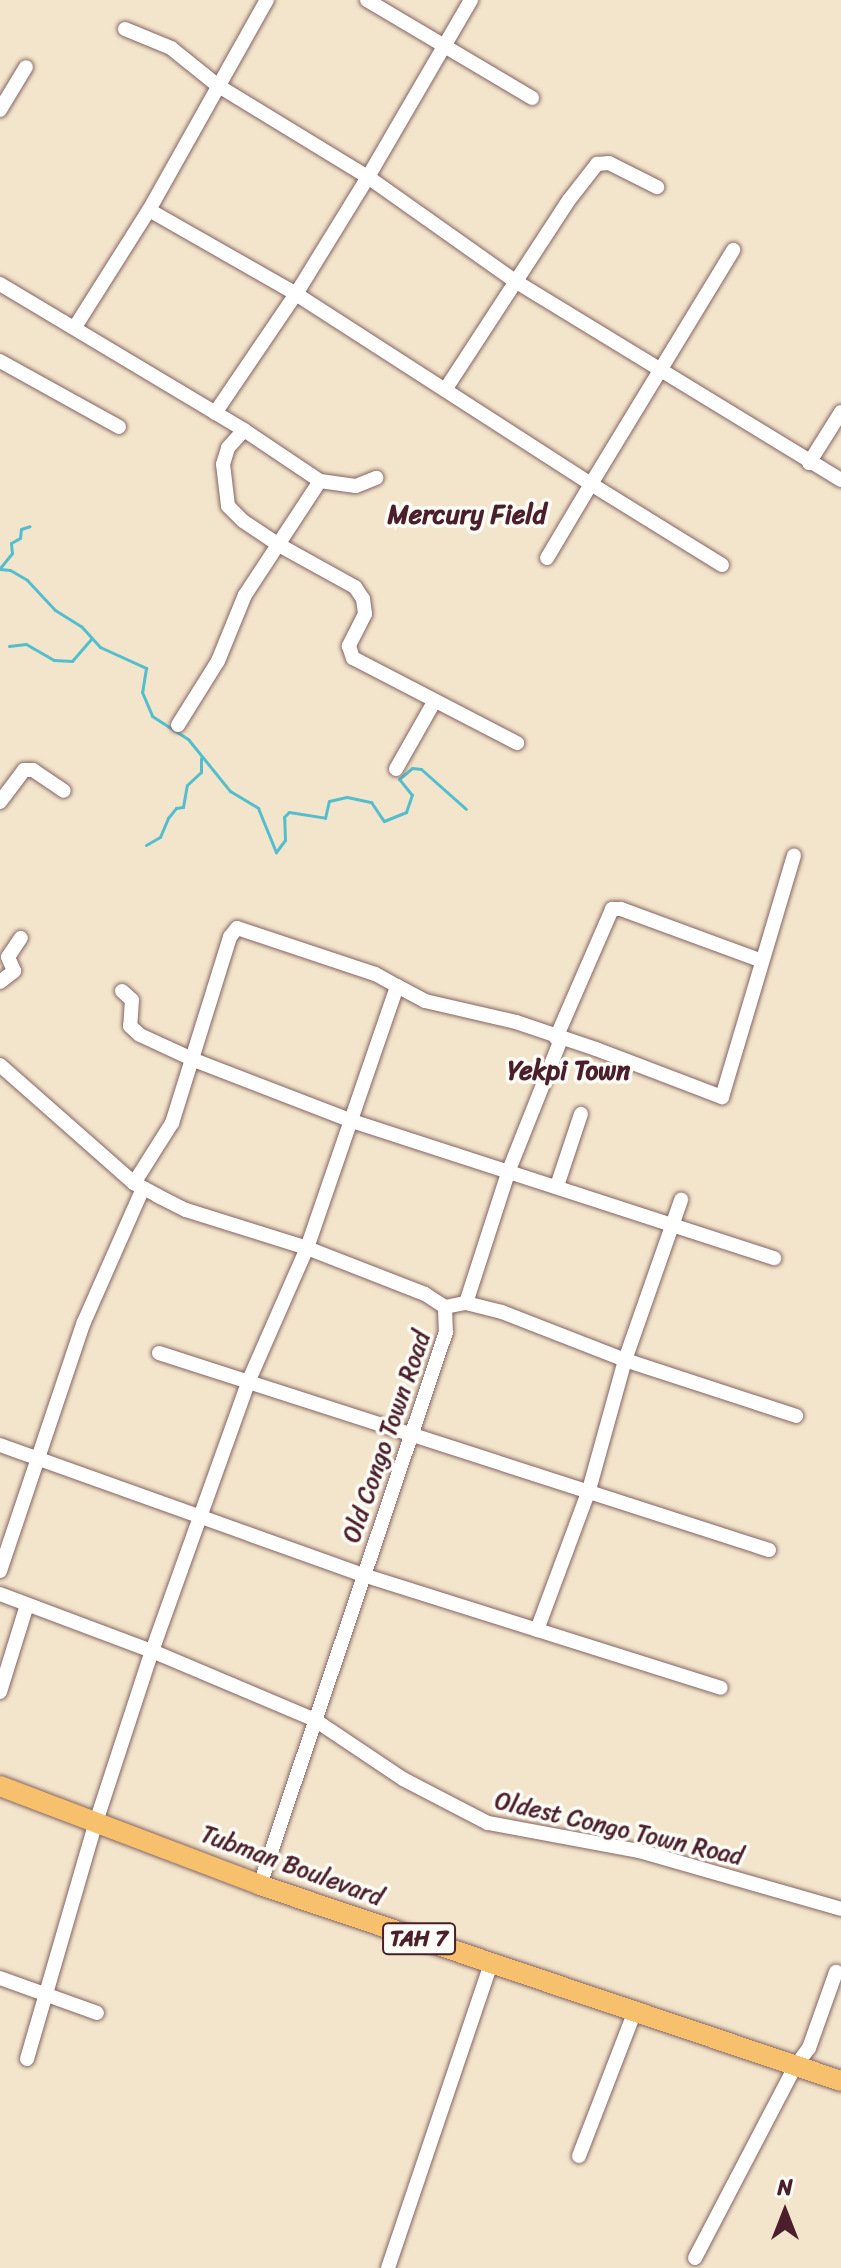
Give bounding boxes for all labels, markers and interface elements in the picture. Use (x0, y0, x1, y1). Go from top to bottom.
district label: Mercury Field (388, 499, 546, 531)
district label: Yekpi Town (507, 1055, 631, 1087)
street label: Old Congo Town Road (337, 1327, 437, 1547)
street label: Oldest Congo Town Road (491, 1786, 747, 1872)
street label: Tubman Boulevard (197, 1820, 387, 1912)
road number: TAH 7 (381, 1921, 457, 1957)
text: N (777, 2168, 793, 2207)
north arrow (745, 2172, 825, 2252)

